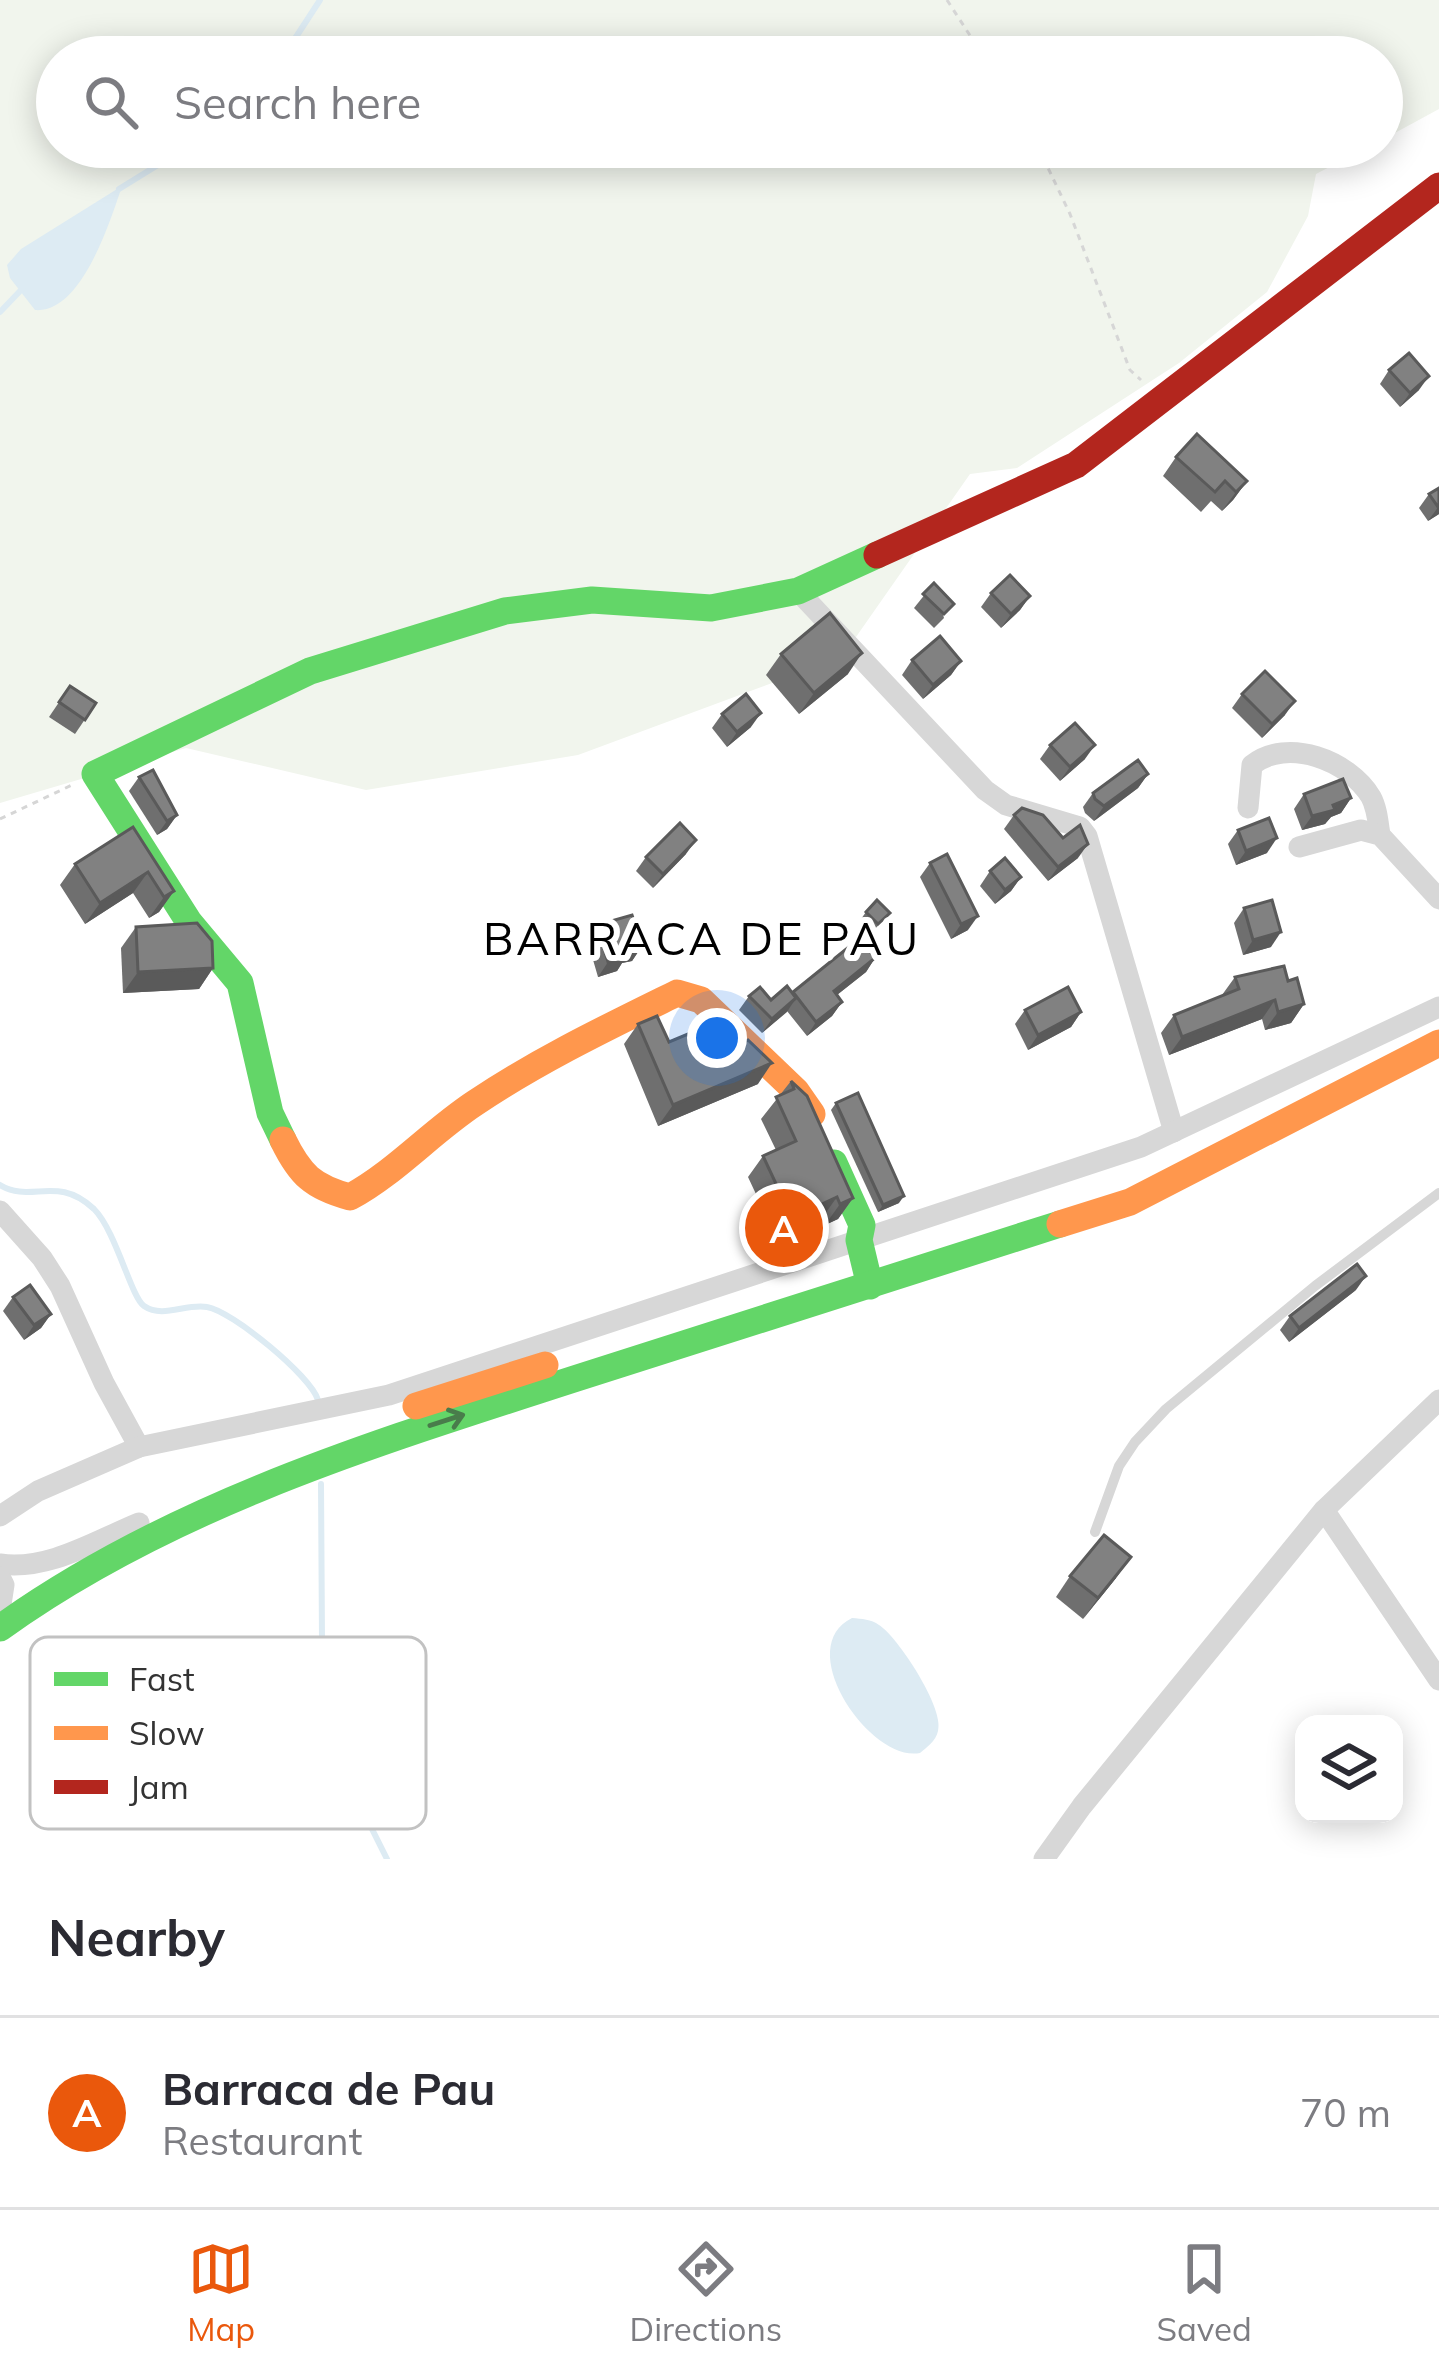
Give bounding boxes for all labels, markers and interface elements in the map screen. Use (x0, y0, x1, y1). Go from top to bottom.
search box (36, 36, 1403, 168)
icon: search (78, 69, 144, 135)
text: Search here (174, 74, 421, 130)
district label: BARRACA DE PAU (483, 910, 921, 966)
your location (687, 1008, 747, 1068)
pin: A (745, 1183, 823, 1273)
one-way arrow (427, 1408, 465, 1430)
legend (30, 1637, 426, 1829)
text: Fast (129, 1658, 194, 1699)
text: Slow (129, 1712, 205, 1753)
map controls (1295, 1715, 1403, 1823)
button: layers (1295, 1715, 1403, 1823)
text: Jam (129, 1766, 189, 1807)
text: Nearby (48, 1905, 225, 1969)
text: Barraca de Pau (162, 2060, 495, 2116)
text: A (72, 2088, 102, 2137)
text: 70 m (1300, 2088, 1391, 2137)
text: Restaurant (162, 2116, 362, 2165)
tab: Map (187, 2236, 255, 2349)
tab: Directions (630, 2236, 782, 2349)
tab: Saved (1157, 2236, 1252, 2349)

